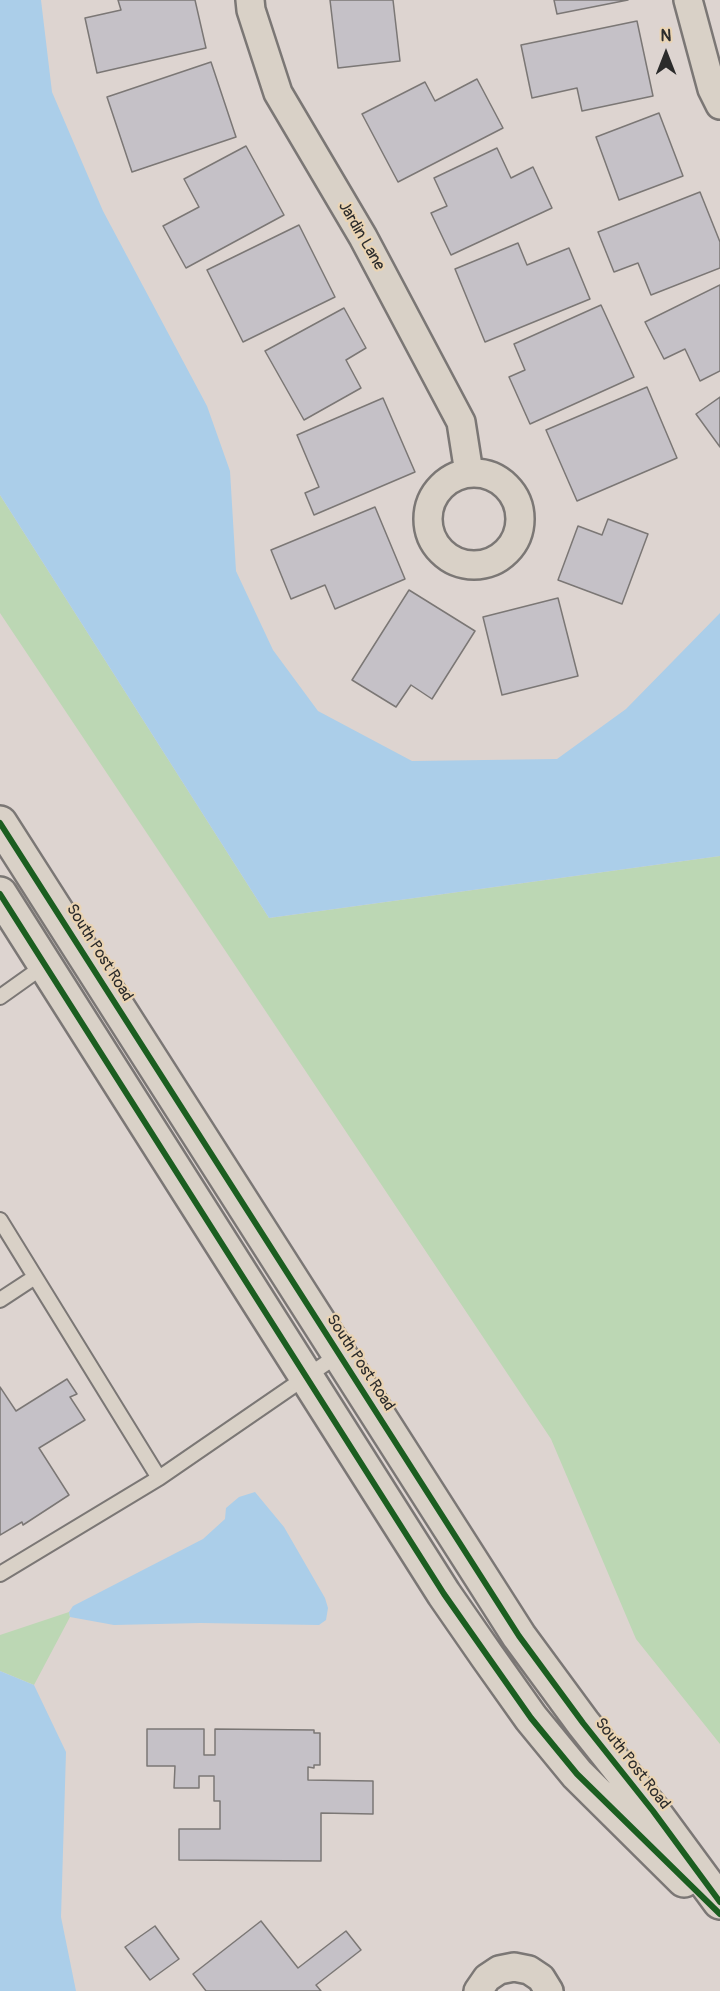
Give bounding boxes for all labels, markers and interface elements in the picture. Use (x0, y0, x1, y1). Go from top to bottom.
north arrow (636, 24, 696, 84)
text: N (661, 26, 671, 46)
street label: Jardin Lane (334, 198, 388, 274)
street label: South Post Road (61, 901, 137, 1005)
street label: South Post Road (322, 1311, 398, 1415)
street label: South Post Road (590, 1714, 674, 1814)

